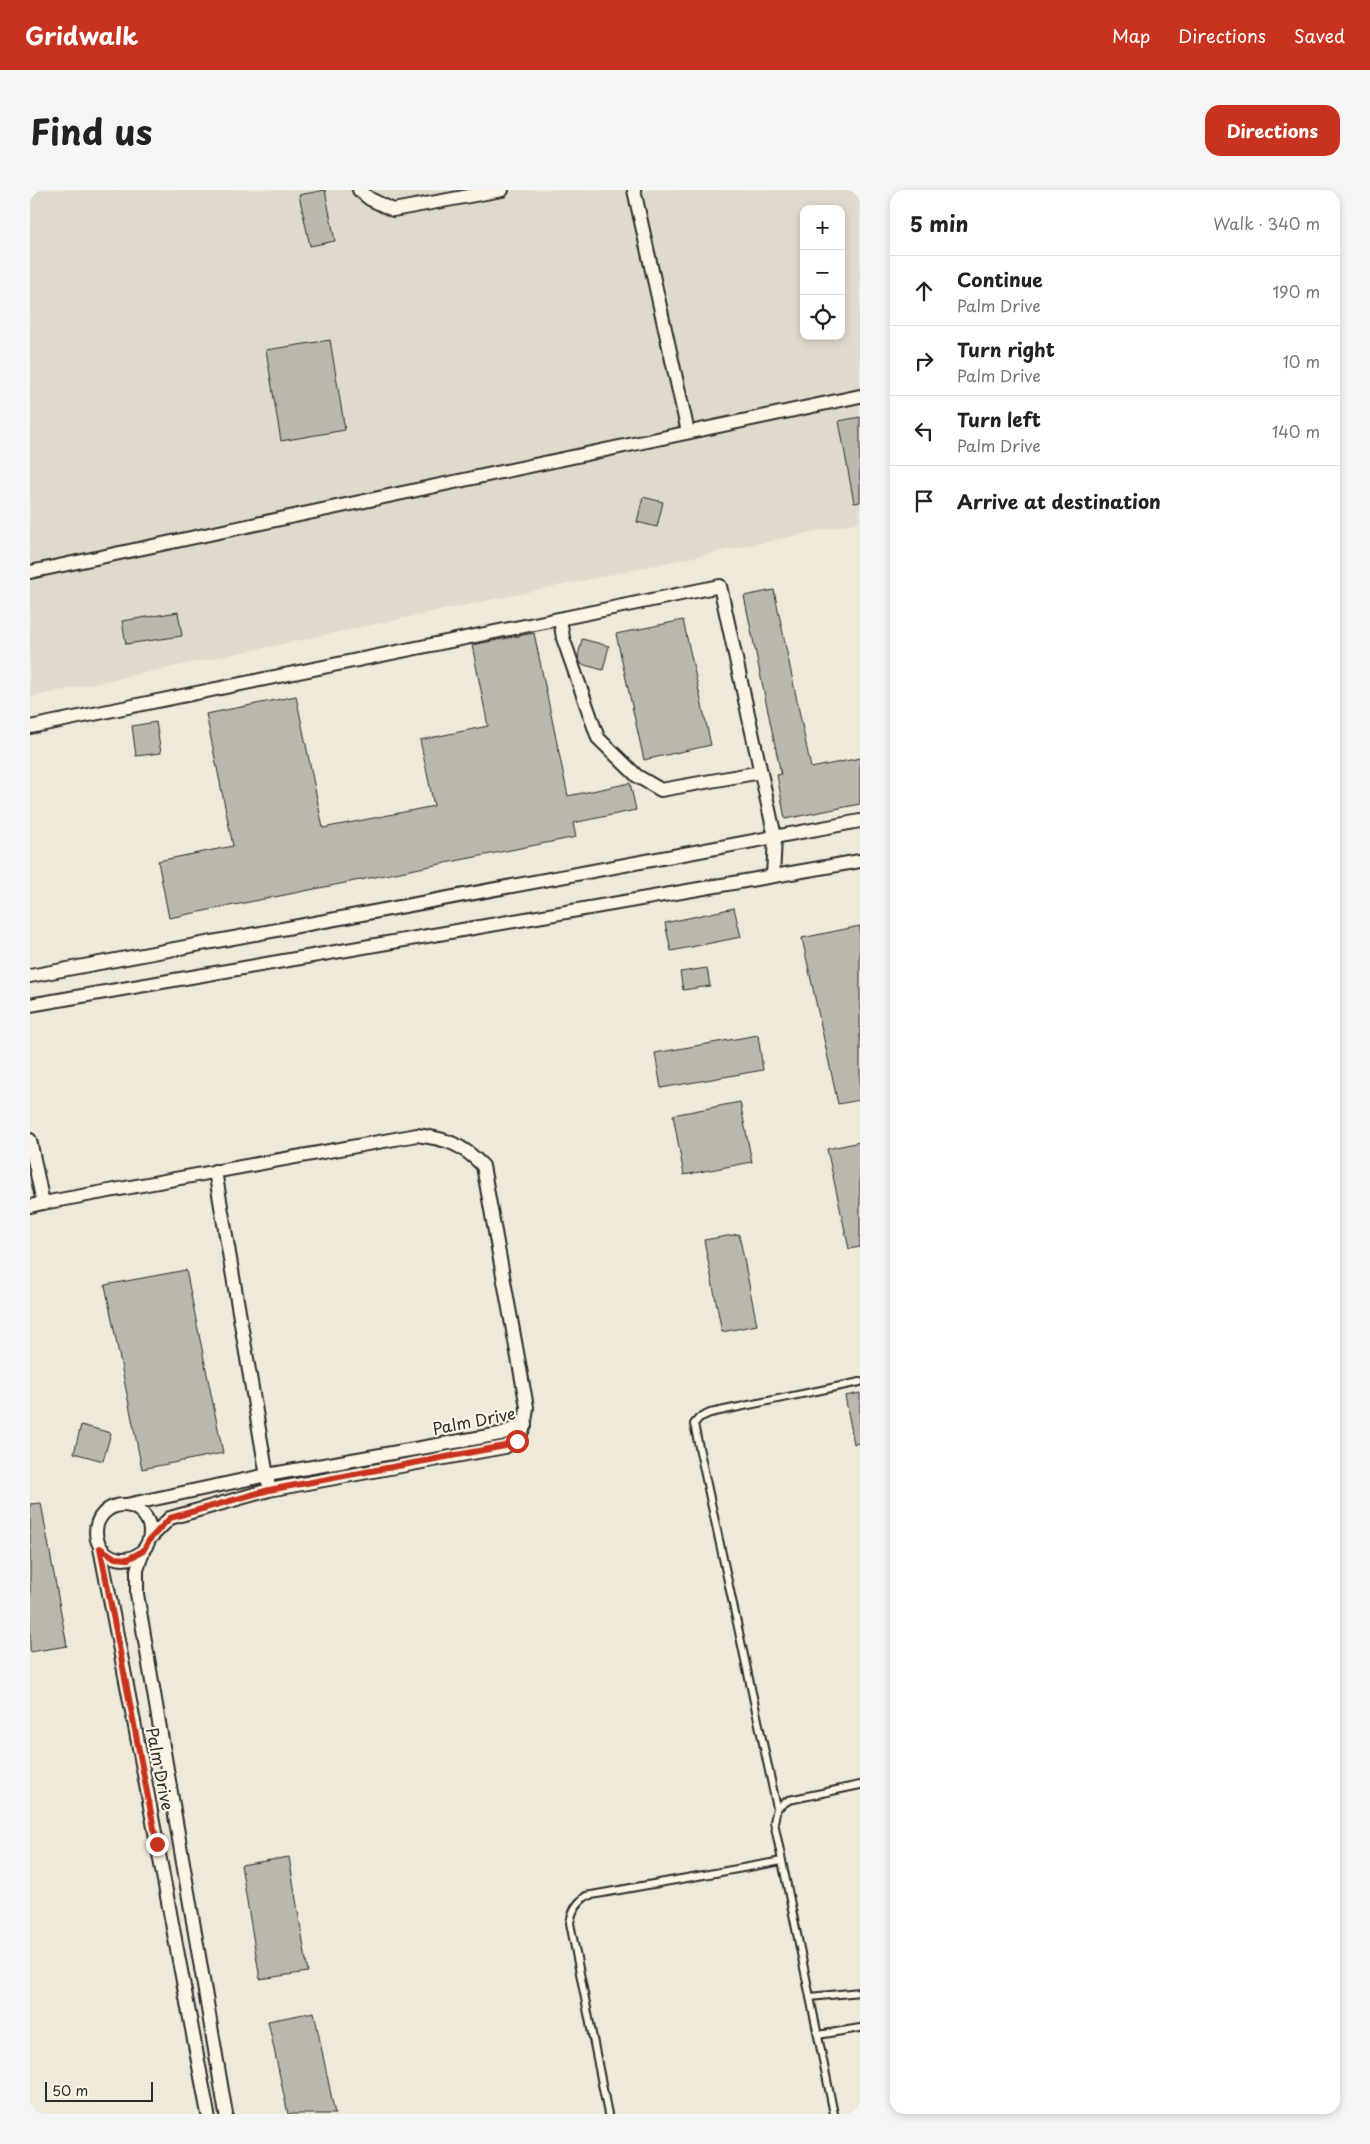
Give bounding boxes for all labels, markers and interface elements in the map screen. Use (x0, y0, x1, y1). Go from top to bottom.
text: Gridwalk (25, 17, 138, 53)
text: Map (1112, 22, 1150, 49)
text: Directions (1178, 22, 1266, 49)
text: Saved (1294, 22, 1345, 49)
text: Find us (30, 104, 152, 157)
button: Directions (1205, 105, 1340, 156)
map controls (800, 205, 845, 340)
button: + (800, 205, 845, 250)
text: 5 min (910, 207, 968, 239)
text: Walk · 340 m (1213, 211, 1320, 235)
button: − (800, 250, 845, 295)
text: Continue (957, 265, 1043, 293)
icon: ahead (910, 277, 938, 305)
text: 190 m (1272, 279, 1320, 303)
text: Palm Drive (957, 293, 1041, 317)
button: locate (800, 295, 845, 340)
text: Turn right (957, 335, 1055, 363)
icon: right (910, 347, 938, 375)
text: 10 m (1283, 349, 1320, 373)
text: Palm Drive (957, 363, 1041, 387)
text: Turn left (957, 405, 1041, 433)
icon: left (910, 417, 938, 445)
text: 140 m (1272, 419, 1320, 443)
text: Palm Drive (957, 433, 1041, 457)
icon: arrive (910, 487, 938, 515)
text: Arrive at destination (957, 487, 1161, 515)
street label: Palm Drive (430, 1400, 517, 1440)
route start (506, 1430, 529, 1453)
street label: Palm Drive (141, 1725, 181, 1812)
route end (146, 1833, 169, 1856)
scale bar (45, 2079, 152, 2102)
text: 50 m (52, 2080, 88, 2101)

